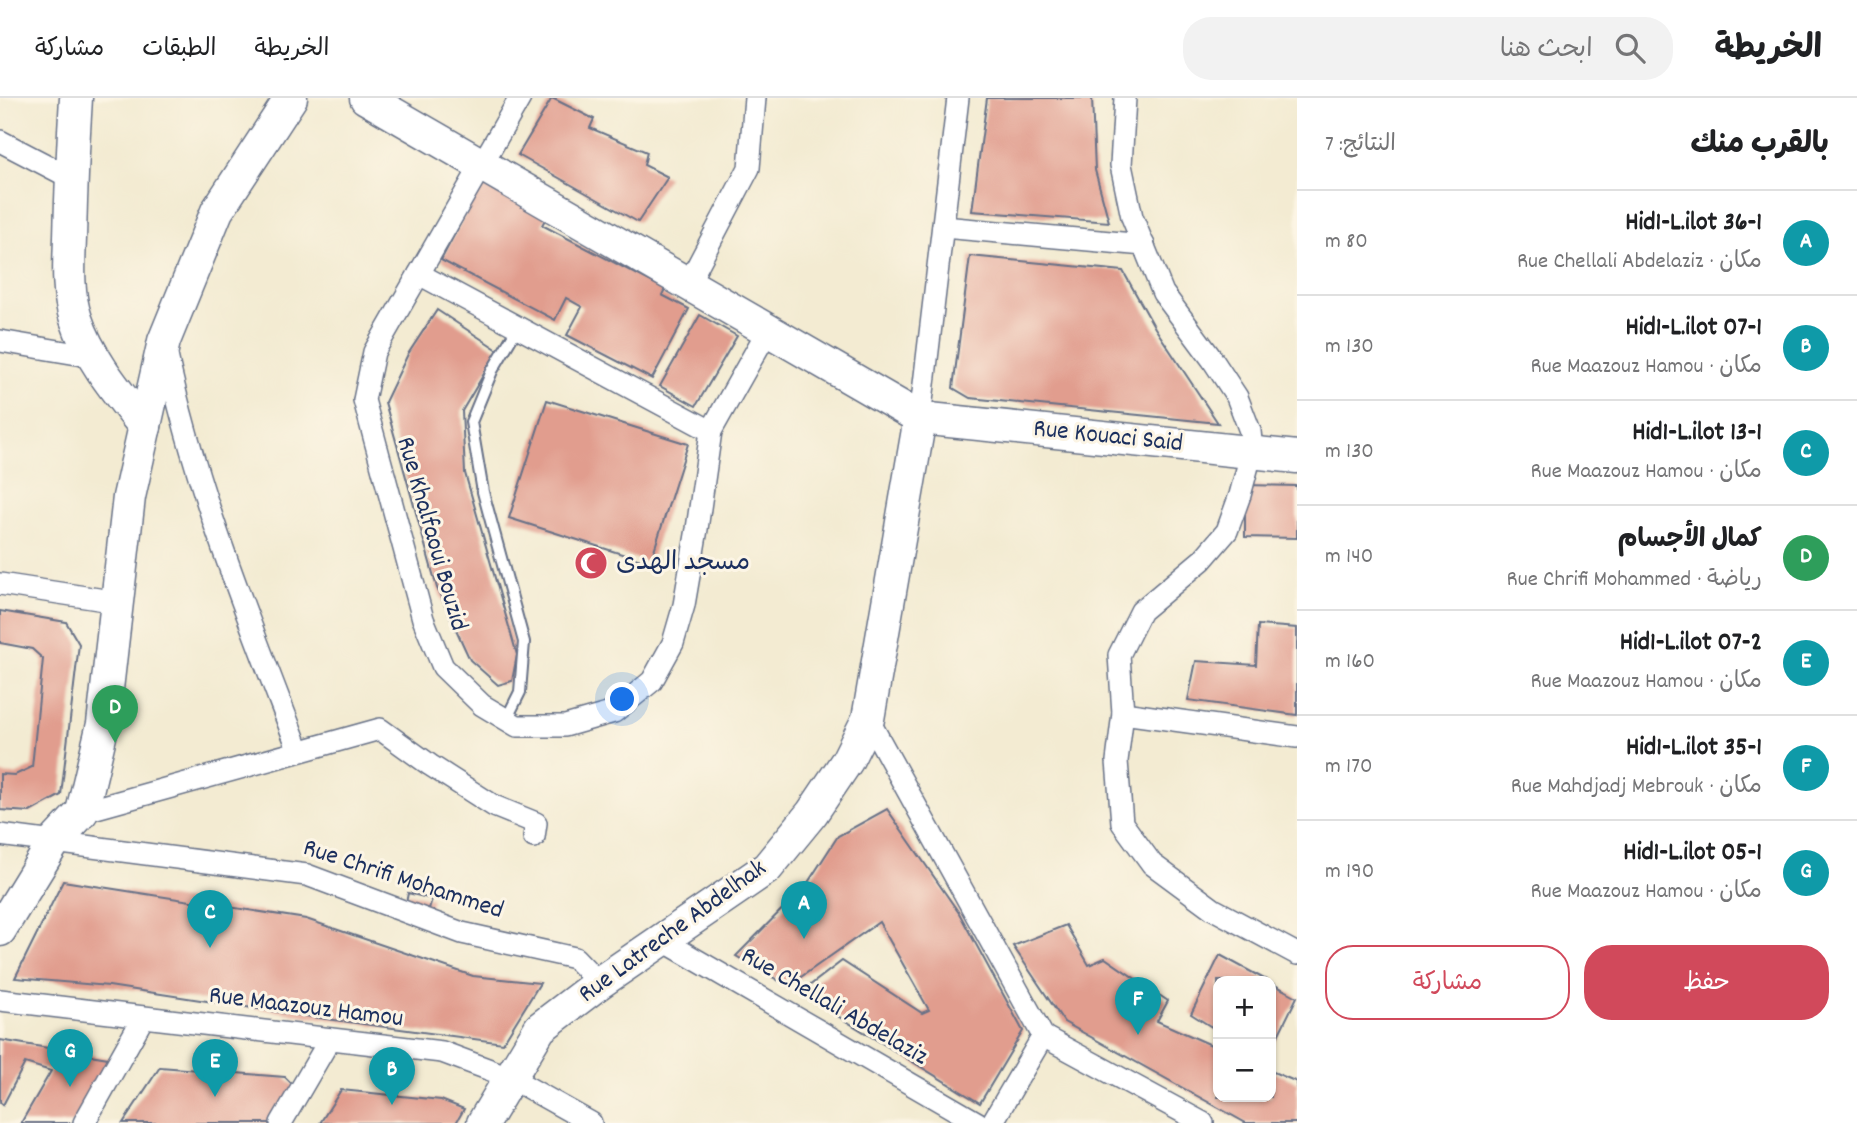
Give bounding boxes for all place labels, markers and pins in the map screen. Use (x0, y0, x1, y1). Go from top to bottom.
mosque icon: مسجد الهدى (572, 544, 610, 582)
place label: مسجد الهدى (616, 545, 750, 582)
pin: D (92, 685, 138, 743)
pin: A (781, 881, 827, 939)
pin: C (187, 890, 233, 948)
pin: F (1115, 977, 1161, 1035)
pin: G (47, 1029, 93, 1087)
pin: E (192, 1039, 238, 1097)
pin: B (369, 1047, 415, 1105)

